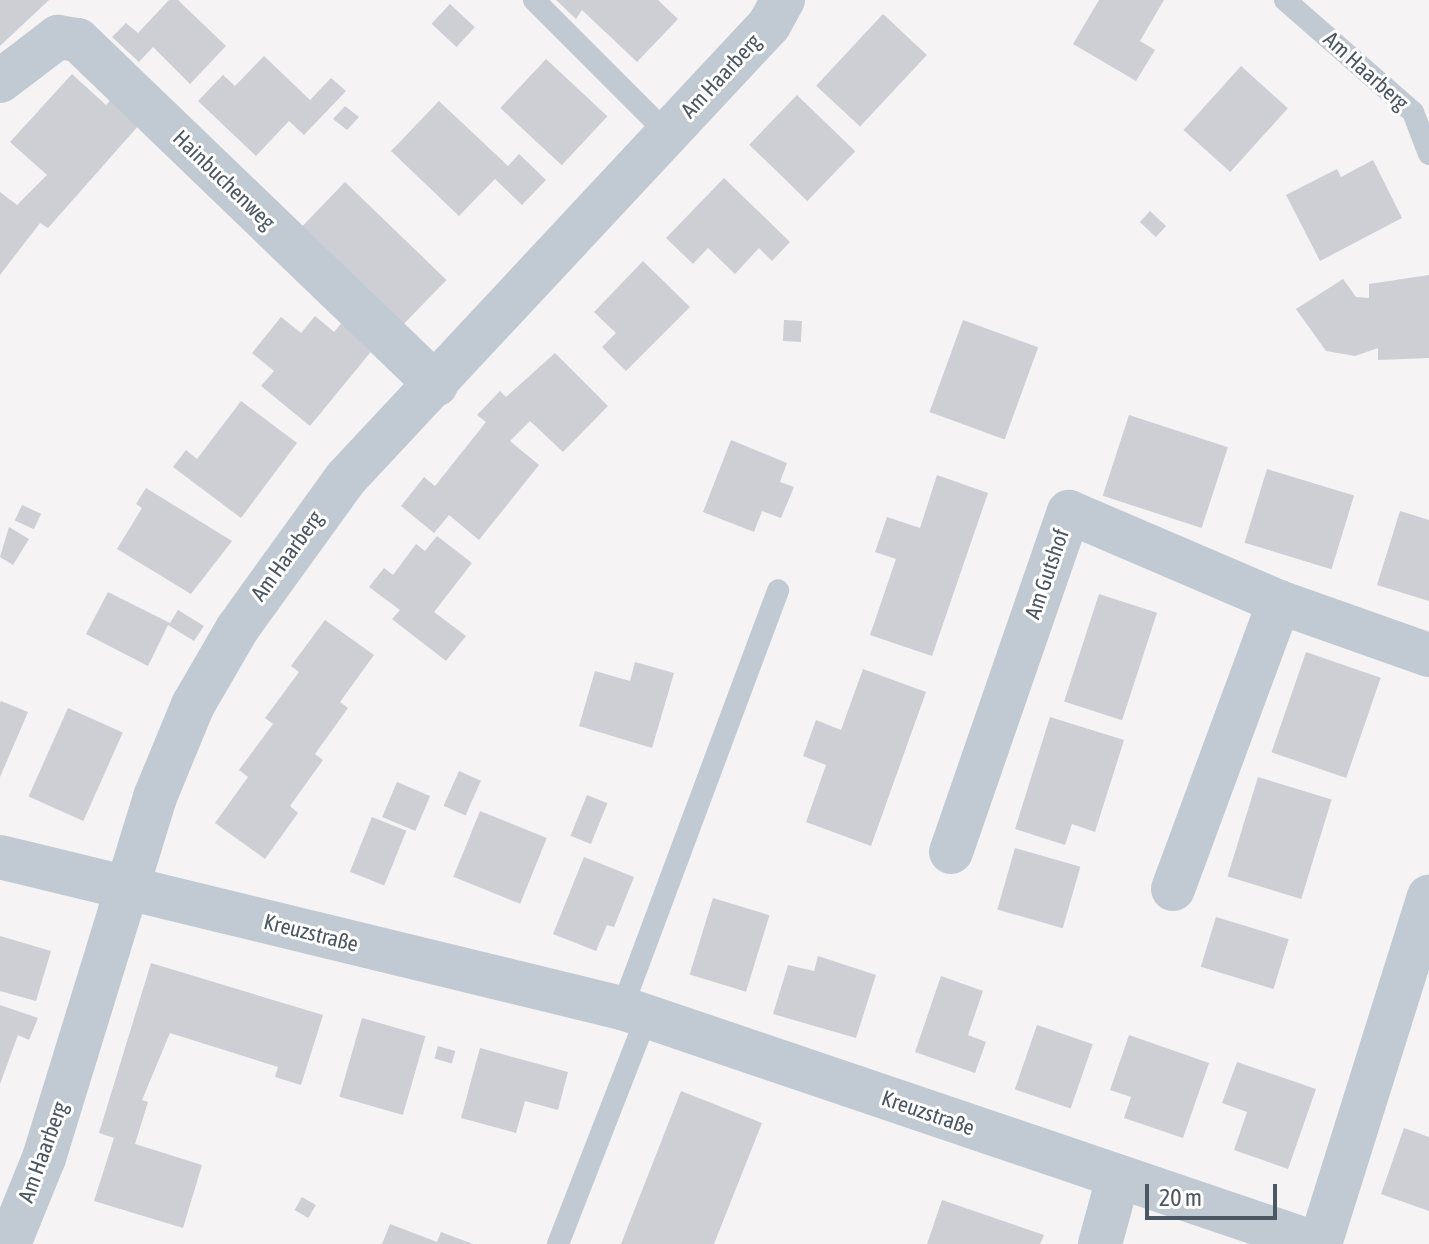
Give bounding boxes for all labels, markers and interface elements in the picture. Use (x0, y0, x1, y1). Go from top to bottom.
street label: Am Haarberg (1318, 26, 1414, 116)
street label: Am Haarberg (676, 29, 766, 123)
street label: Hainbuchenweg (167, 125, 281, 235)
street label: Am Haarberg (245, 506, 329, 606)
street label: Am Gutshof (1019, 526, 1075, 622)
street label: Kreuzstraße (261, 909, 361, 957)
street label: Kreuzstraße (878, 1085, 978, 1141)
street label: Am Haarberg (13, 1098, 73, 1206)
scale bar (1149, 1168, 1281, 1218)
text: 20 m (1159, 1184, 1202, 1211)

